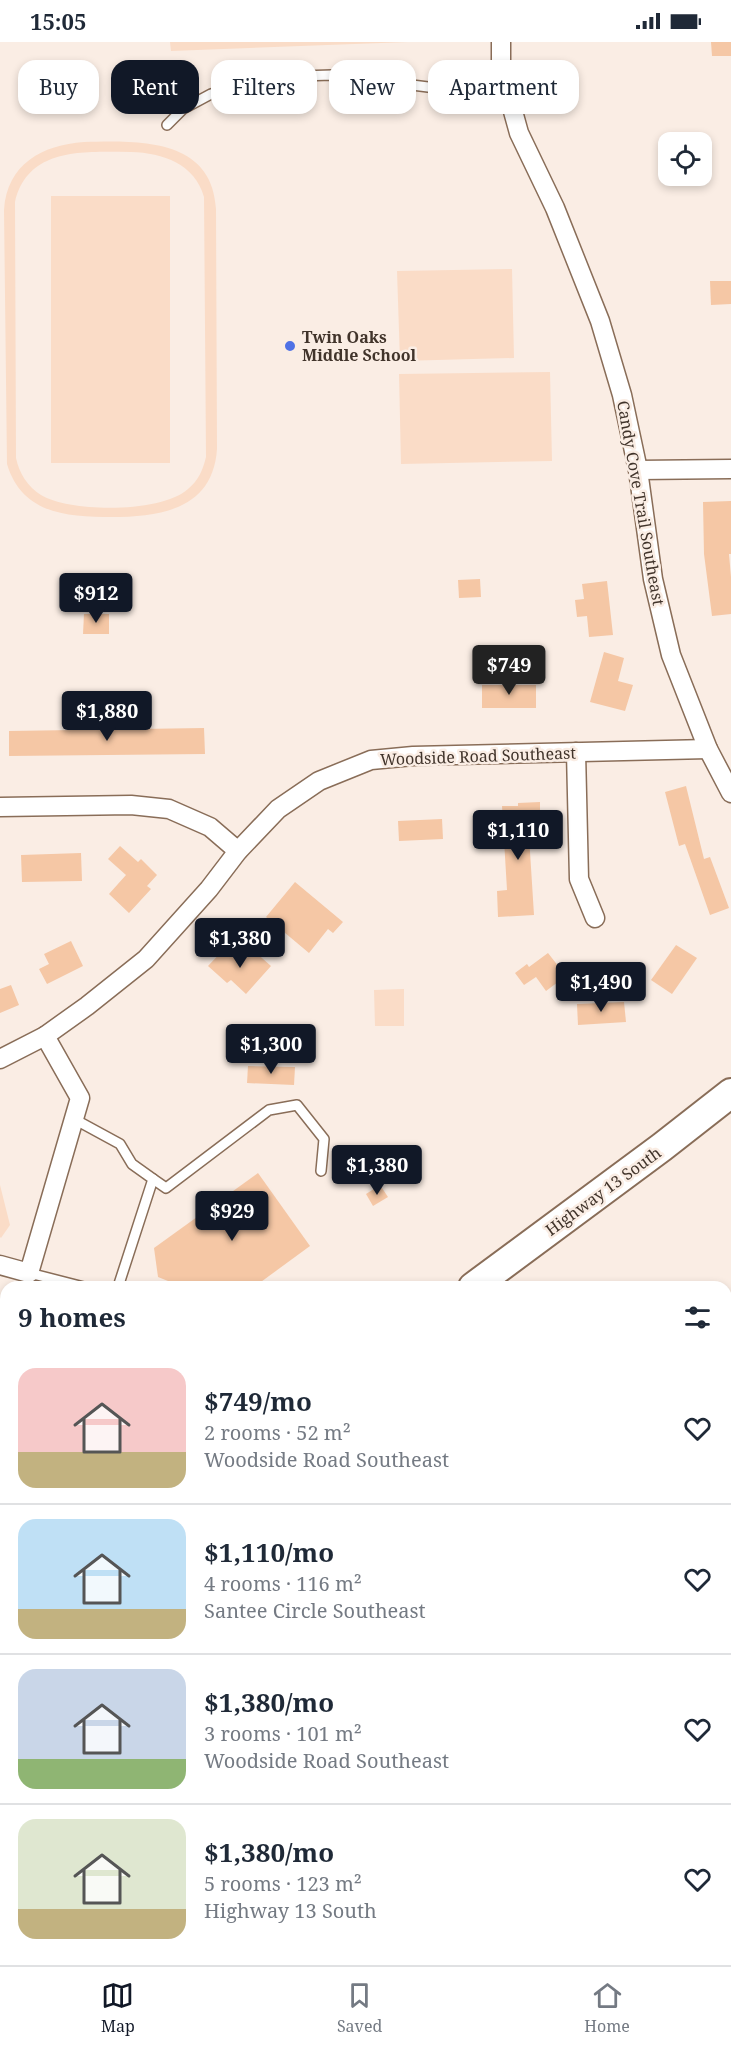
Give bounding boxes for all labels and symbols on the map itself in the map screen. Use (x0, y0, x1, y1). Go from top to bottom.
place label: Twin Oaks Middle School (302, 326, 417, 366)
marker: Twin Oaks Middle School (283, 339, 297, 353)
street label: Candy Cove Trail Southeast (612, 399, 670, 608)
pin: $912 (60, 573, 132, 624)
pin: $749 (473, 645, 545, 696)
pin: $1,880 (58, 691, 156, 742)
street label: Woodside Road Southeast (380, 742, 577, 770)
pin: $1,110 (469, 810, 567, 861)
pin: $1,380 (191, 918, 289, 969)
pin: $1,490 (552, 962, 650, 1013)
pin: $1,300 (222, 1024, 320, 1075)
street label: Highway 13 South (541, 1141, 665, 1241)
pin: $1,380 (328, 1145, 426, 1196)
pin: $929 (196, 1191, 268, 1242)

